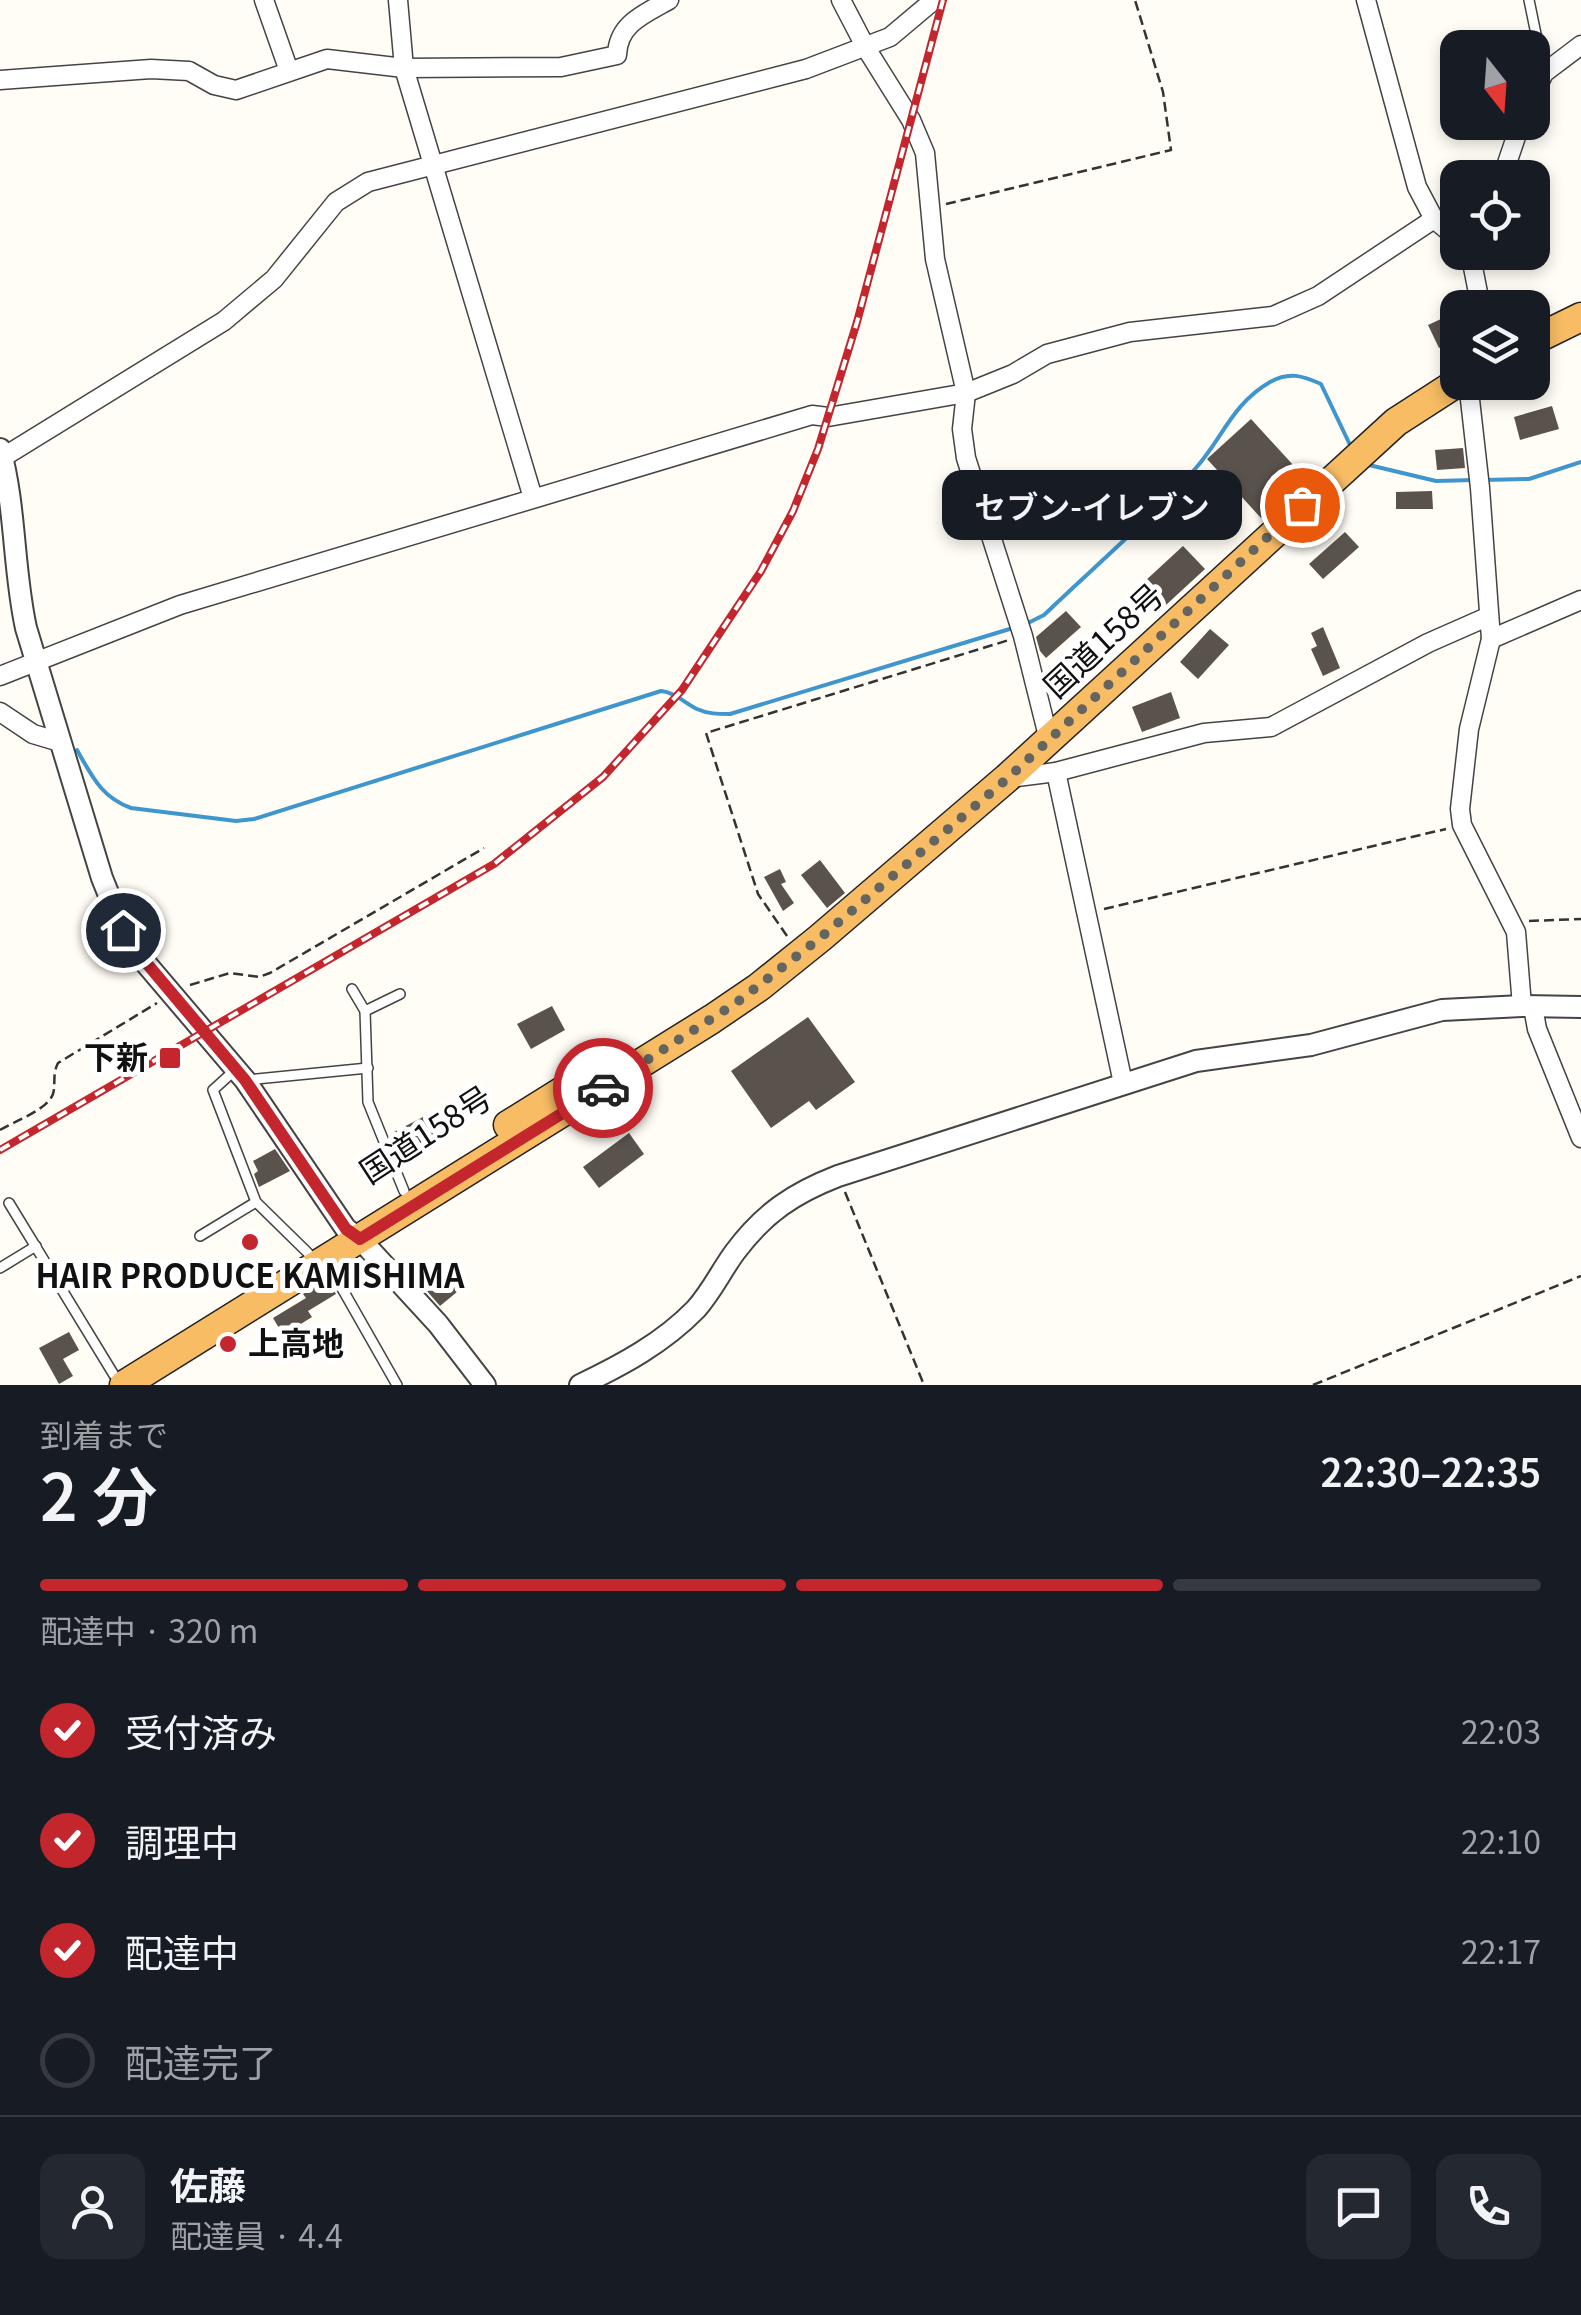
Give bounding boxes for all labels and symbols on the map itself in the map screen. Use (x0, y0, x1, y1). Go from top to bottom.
north arrow (1440, 30, 1550, 140)
pin (1260, 463, 1345, 548)
callout: セブン-イレブン (942, 470, 1242, 540)
street label: 国道158号 (1032, 571, 1172, 707)
pin (81, 888, 166, 973)
place label: 下新 (84, 1032, 148, 1078)
courier (553, 1038, 653, 1138)
marker: 下新 (157, 1045, 183, 1071)
street label: 国道158号 (349, 1073, 499, 1192)
marker: HAIR PRODUCE KAMISHIMA (239, 1231, 261, 1253)
place label: HAIR PRODUCE KAMISHIMA (35, 1251, 465, 1297)
place label: 上高地 (248, 1318, 344, 1364)
marker: 上高地 (217, 1333, 239, 1355)

